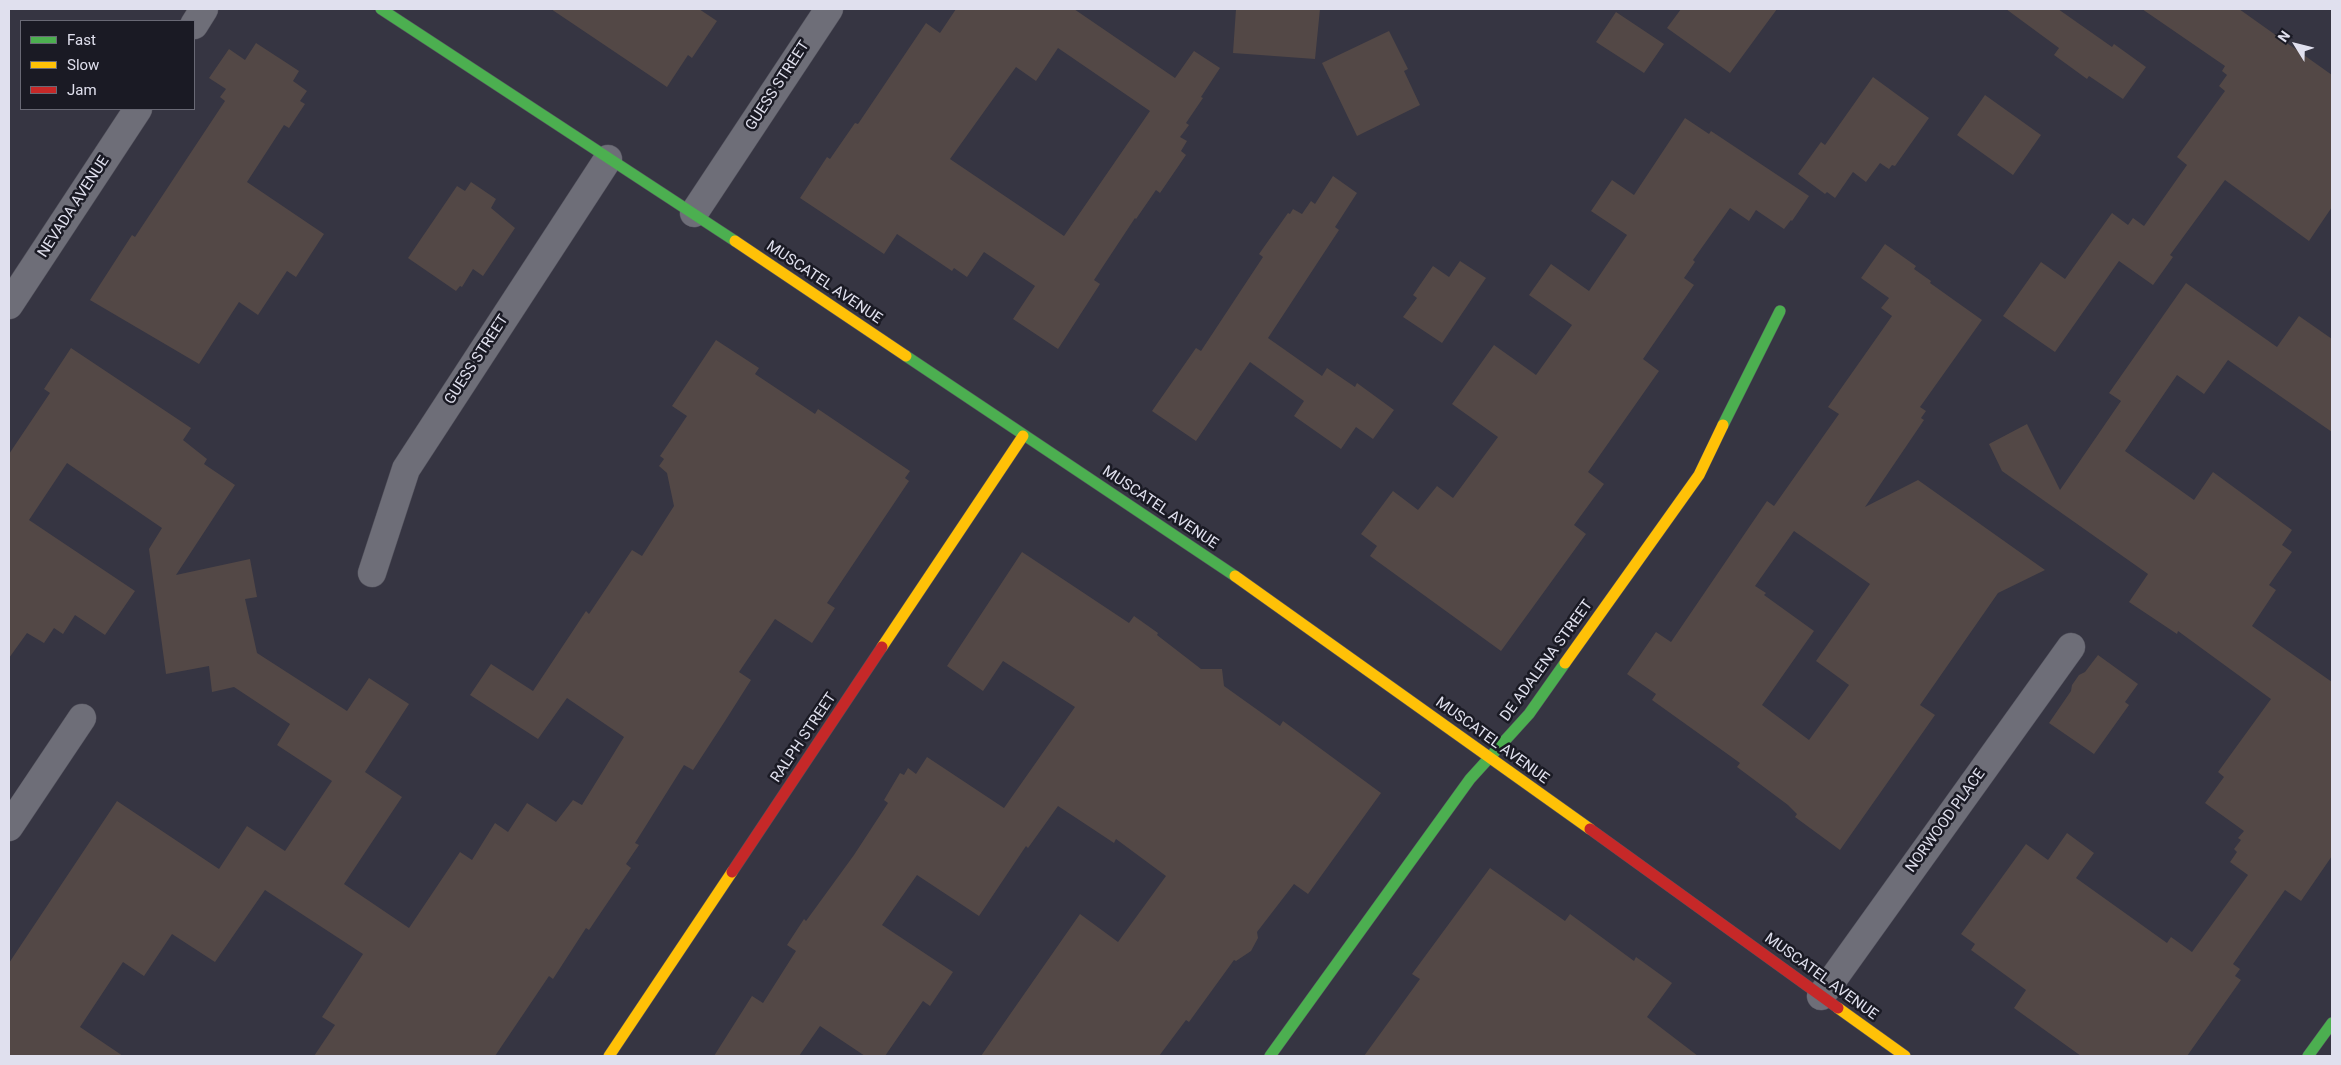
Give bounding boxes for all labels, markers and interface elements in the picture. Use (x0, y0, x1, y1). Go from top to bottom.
legend (20, 20, 195, 110)
north arrow (2271, 20, 2321, 70)
text: N (2274, 27, 2293, 45)
text: Fast (67, 31, 96, 49)
street label: GUESS STREET (742, 38, 814, 134)
text: Slow (67, 56, 99, 74)
text: Jam (67, 81, 97, 99)
street label: NEVADA AVENUE (34, 153, 114, 261)
street label: MUSCATEL AVENUE (763, 238, 885, 328)
street label: GUESS STREET (441, 312, 513, 408)
street label: MUSCATEL AVENUE (1099, 463, 1221, 553)
street label: DE ADALENA STREET (1497, 597, 1597, 725)
street label: RALPH STREET (767, 690, 841, 786)
street label: MUSCATEL AVENUE (1432, 694, 1552, 788)
street label: NORWOOD PLACE (1902, 766, 1990, 876)
street label: MUSCATEL AVENUE (1761, 930, 1881, 1024)

